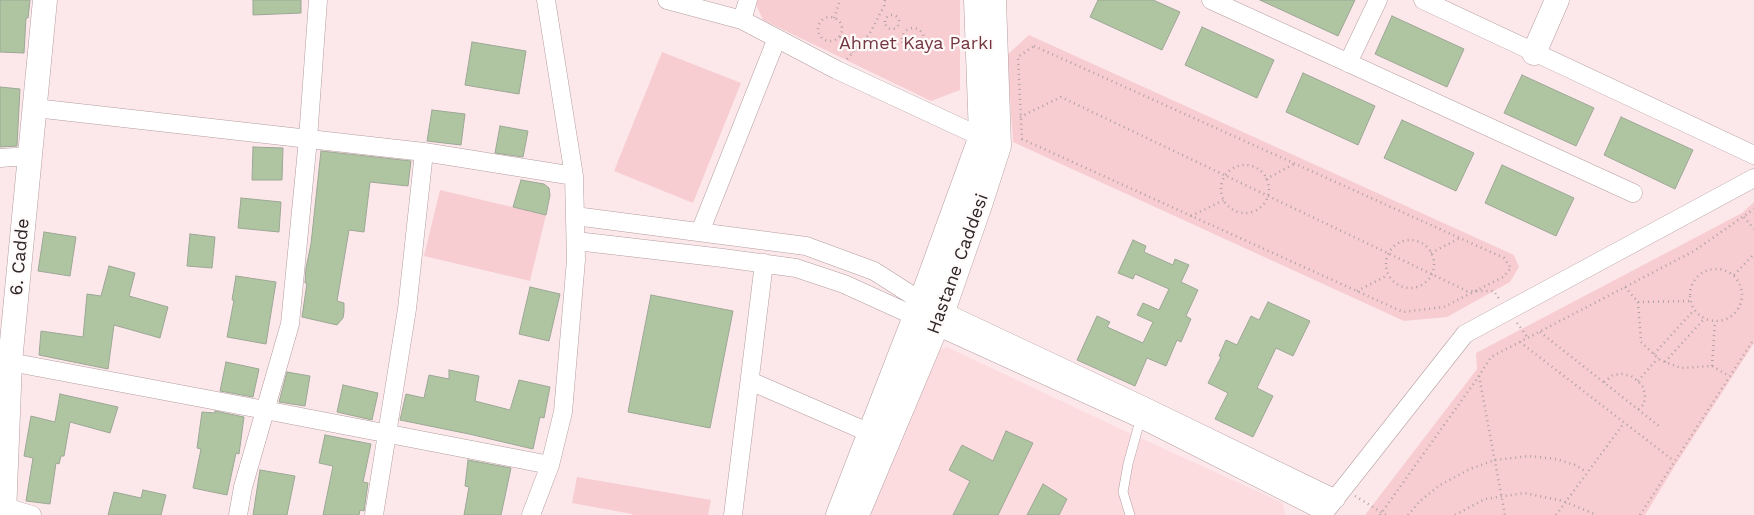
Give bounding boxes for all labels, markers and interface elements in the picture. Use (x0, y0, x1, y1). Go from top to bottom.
park label: Ahmet Kaya Parkı (839, 33, 993, 55)
street label: Hastane Caddesi (923, 191, 993, 337)
street label: 6. Cadde (6, 218, 34, 296)

